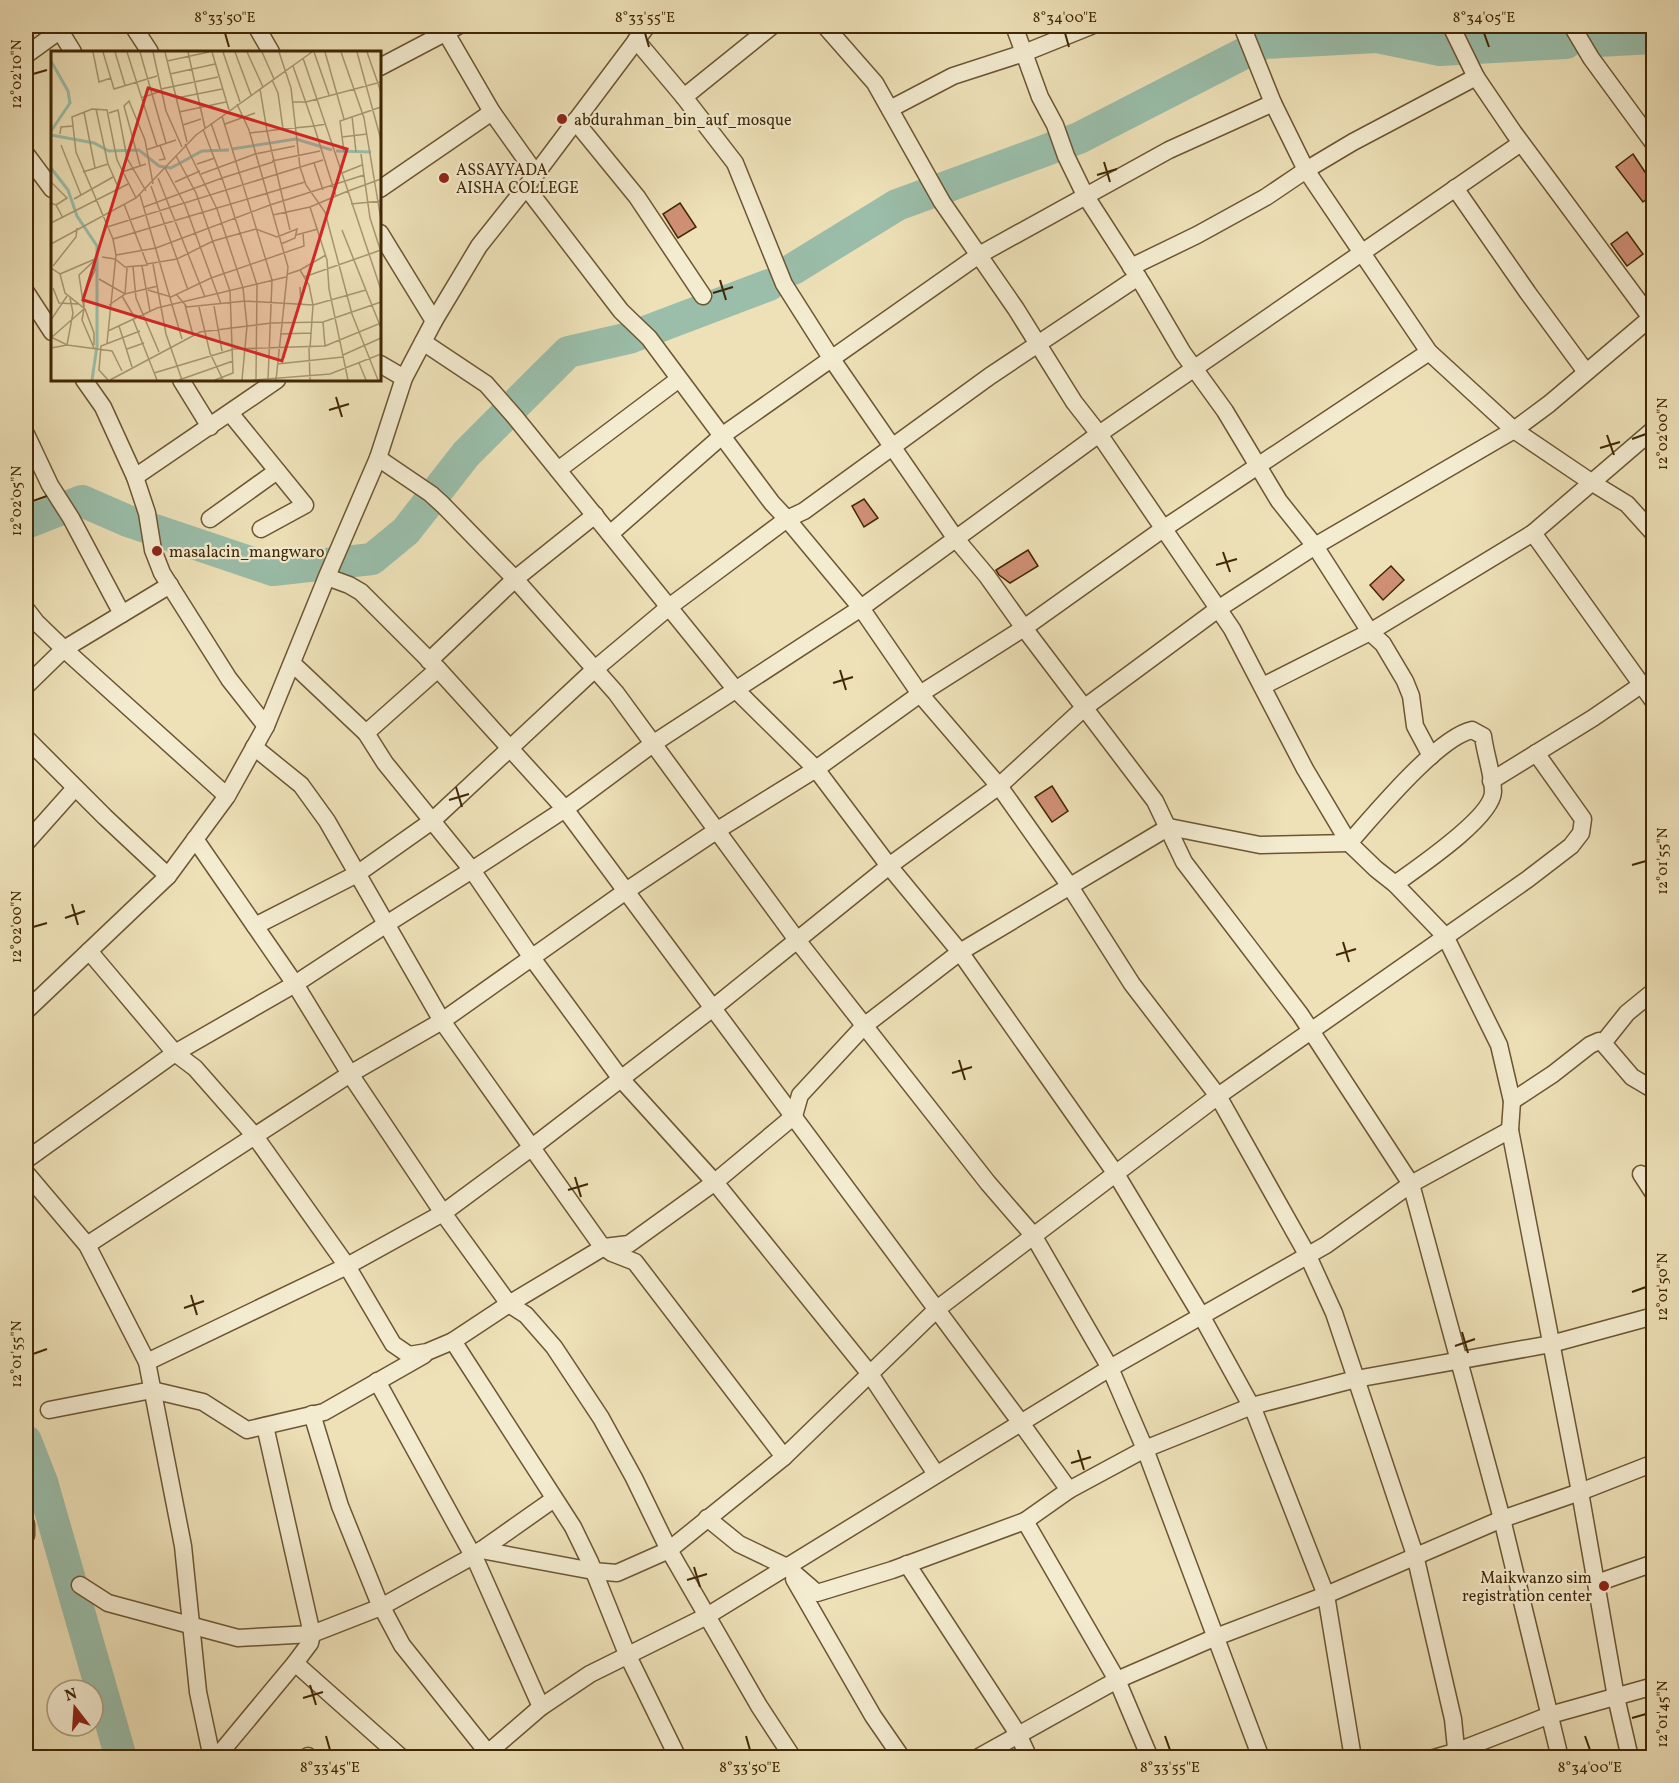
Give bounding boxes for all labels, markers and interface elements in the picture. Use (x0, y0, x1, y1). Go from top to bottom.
text: 8°33'50"E (194, 8, 256, 29)
text: 8°33'55"E (615, 8, 675, 29)
text: 8°34'00"E (1033, 8, 1097, 29)
text: 8°34'05"E (1453, 8, 1515, 29)
text: 12°02'10"N (7, 39, 28, 109)
inset map (51, 51, 381, 381)
place label: abdurahman_bin_auf_mosque (574, 110, 792, 132)
marker: abdurahman_bin_auf_mosque (555, 112, 569, 126)
place label: ASSAYYADA AISHA COLLEGE (456, 160, 579, 200)
marker: ASSAYYADA AISHA COLLEGE (437, 171, 451, 185)
text: 12°02'00"N (1653, 398, 1674, 470)
text: 12°02'05"N (7, 466, 28, 536)
place label: masalacin_mangwaro (169, 542, 324, 564)
marker: masalacin_mangwaro (150, 544, 164, 558)
text: 12°01'55"N (1653, 827, 1674, 895)
text: 12°02'00"N (7, 891, 28, 963)
text: 12°01'50"N (1653, 1253, 1674, 1321)
text: 12°01'55"N (7, 1320, 28, 1388)
place label: Maikwanzo sim registration center (1462, 1568, 1592, 1608)
marker: Maikwanzo sim registration center (1597, 1579, 1611, 1593)
north arrow (45, 1678, 105, 1738)
text: 12°01'45"N (1653, 1680, 1674, 1748)
text: N (62, 1683, 80, 1708)
text: 8°33'45"E (300, 1758, 360, 1779)
text: 8°33'50"E (719, 1758, 781, 1779)
text: 8°33'55"E (1140, 1758, 1200, 1779)
text: 8°34'00"E (1558, 1758, 1622, 1779)

